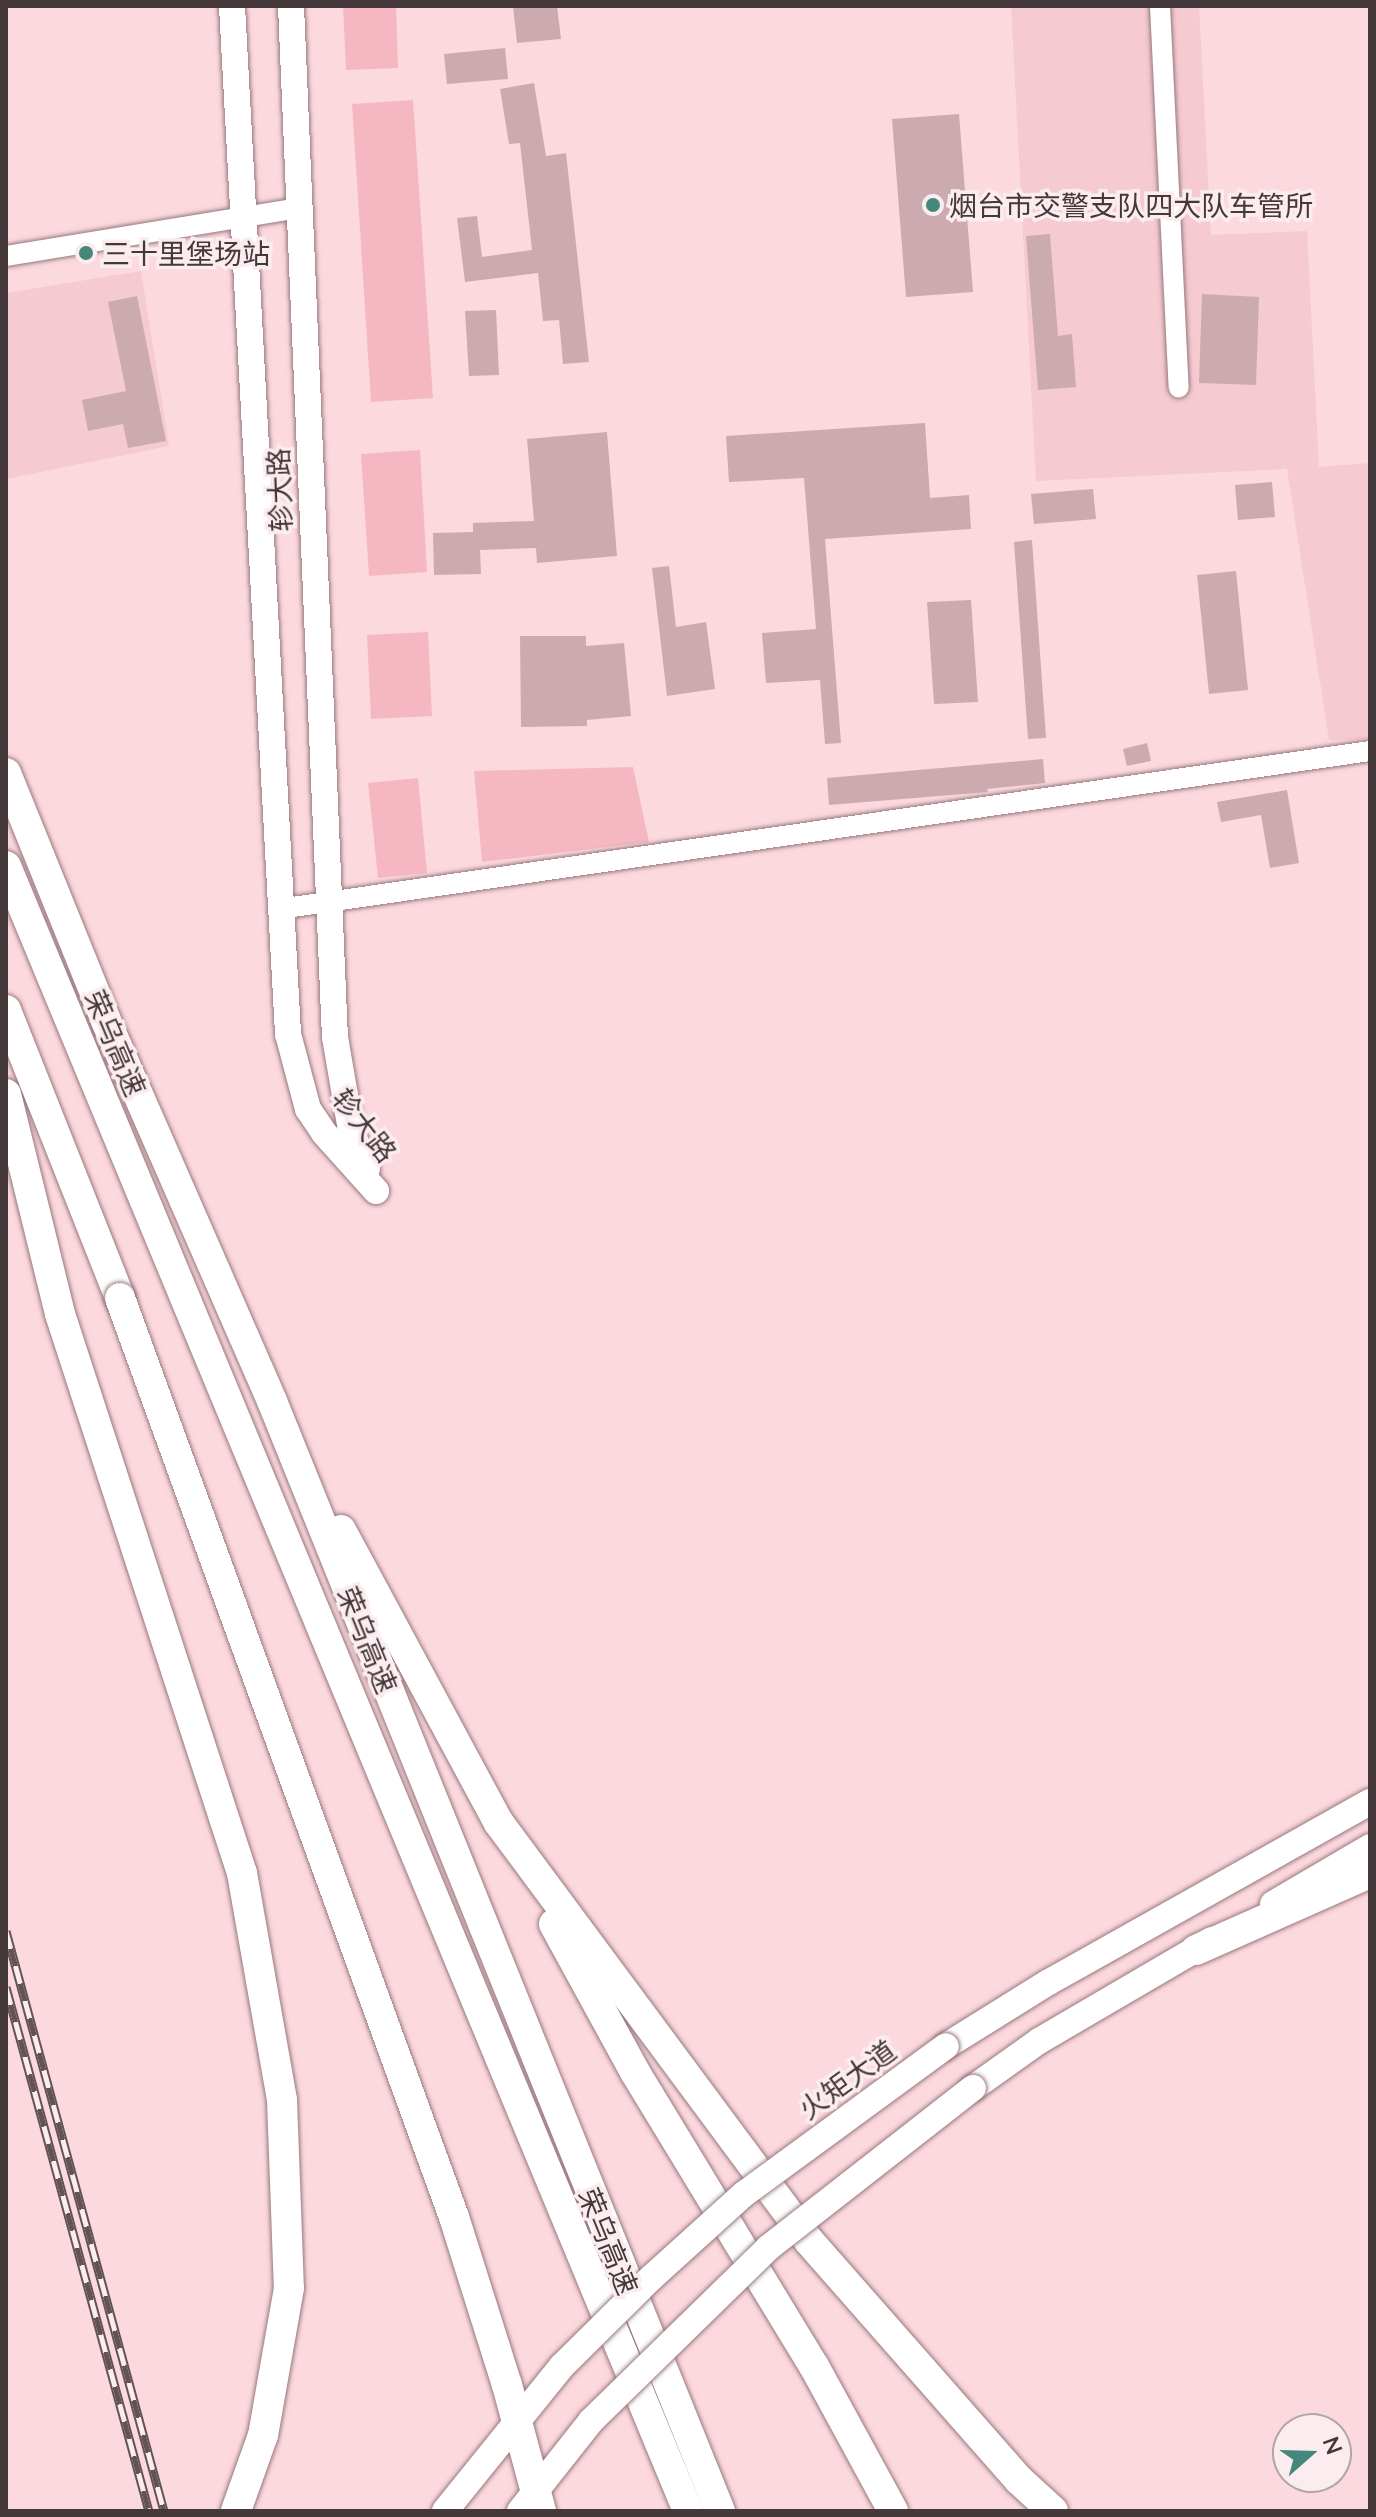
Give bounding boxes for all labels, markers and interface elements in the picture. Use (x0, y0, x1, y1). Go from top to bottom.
place label: 烟台市交警支队四大队车管所 (949, 188, 1313, 222)
marker: 烟台市交警支队四大队车管所 (924, 196, 942, 214)
place label: 三十里堡场站 (102, 236, 270, 270)
marker: 三十里堡场站 (77, 244, 95, 262)
street label: 轸大路 (261, 447, 297, 533)
street label: 荣乌高速 (79, 985, 153, 1101)
street label: 轸大路 (326, 1082, 404, 1168)
street label: 荣乌高速 (331, 1582, 405, 1698)
street label: 火矩大道 (792, 2032, 902, 2126)
street label: 荣乌高速 (572, 2183, 646, 2299)
north arrow (1272, 2413, 1352, 2493)
text: N (1318, 2433, 1349, 2458)

